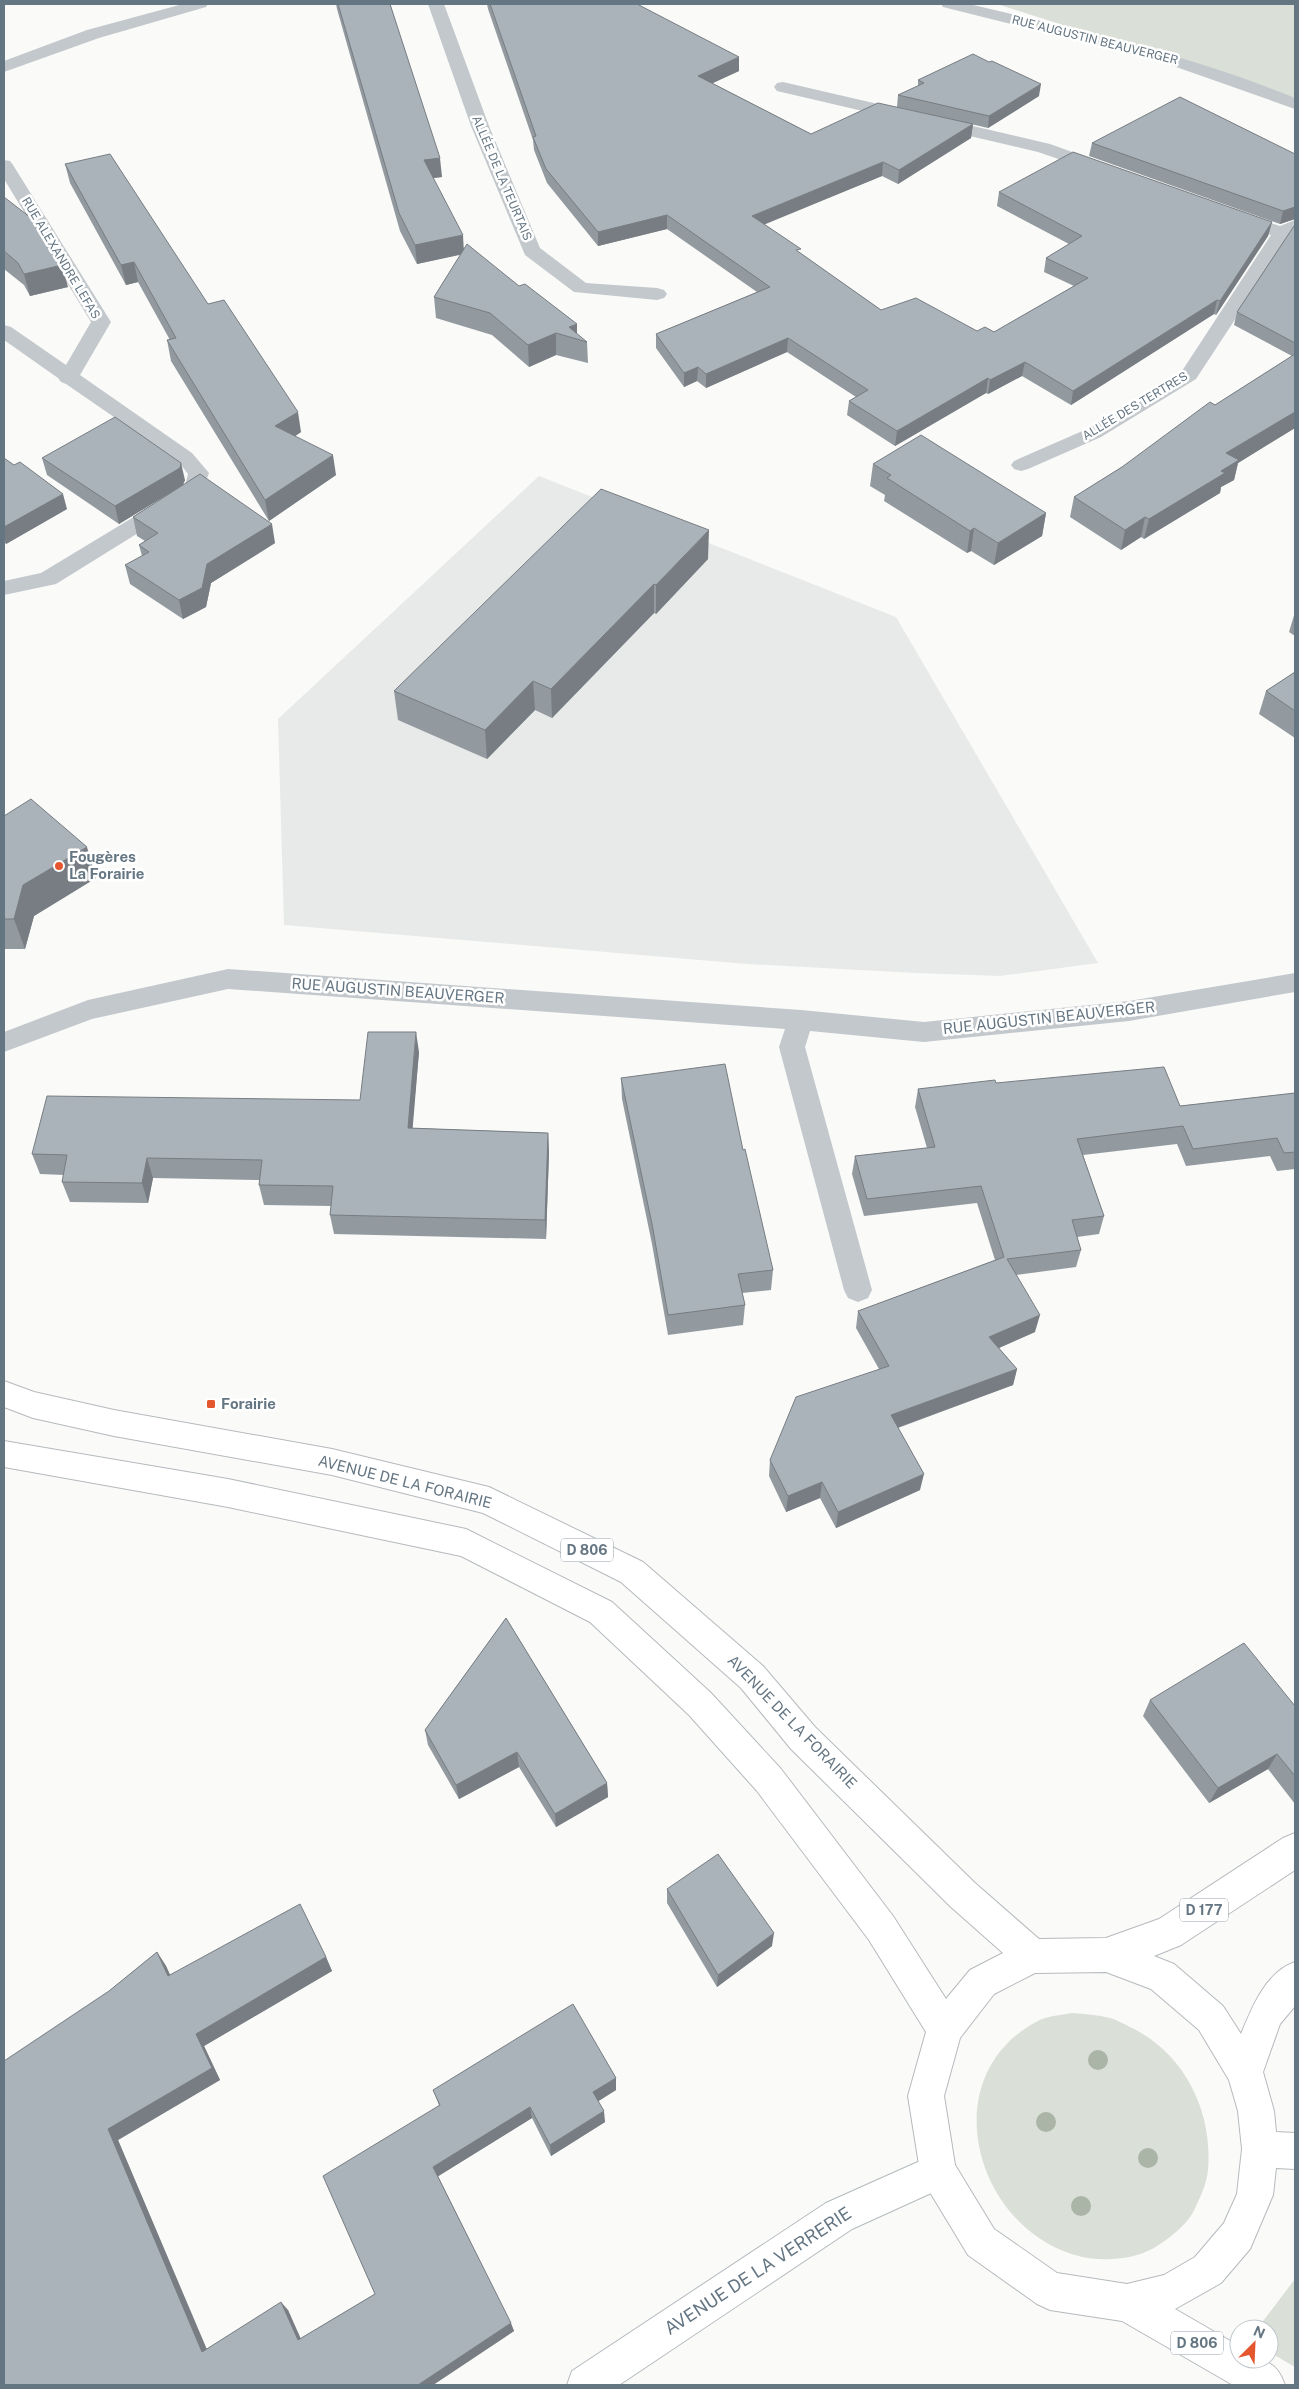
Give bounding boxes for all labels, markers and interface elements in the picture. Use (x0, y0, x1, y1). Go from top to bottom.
street label: RUE AUGUSTIN BEAUVERGER (1010, 13, 1180, 67)
street label: ALLÉE DE LA TEURTAIS (469, 113, 535, 243)
street label: RUE ALEXANDRE LEFAS (19, 195, 103, 321)
street label: ALLÉE DES TERTRES (1080, 369, 1190, 443)
place label: Fougères La Forairie (69, 848, 144, 882)
marker: Fougères La Forairie (53, 860, 65, 872)
street label: RUE AUGUSTIN BEAUVERGER (291, 975, 505, 1006)
street label: RUE AUGUSTIN BEAUVERGER (942, 998, 1156, 1037)
place label: Forairie (221, 1395, 276, 1412)
marker: Forairie (205, 1398, 217, 1410)
street label: AVENUE DE LA FORAIRIE (317, 1452, 494, 1511)
road number: D 806 (561, 1538, 613, 1562)
street label: AVENUE DE LA FORAIRIE (724, 1652, 860, 1792)
road number: D 177 (1180, 1898, 1228, 1922)
street label: AVENUE DE LA VERRERIE (660, 2202, 855, 2339)
north arrow (1229, 2319, 1279, 2369)
text: N (1251, 2323, 1268, 2342)
road number: D 806 (1171, 2332, 1223, 2354)

